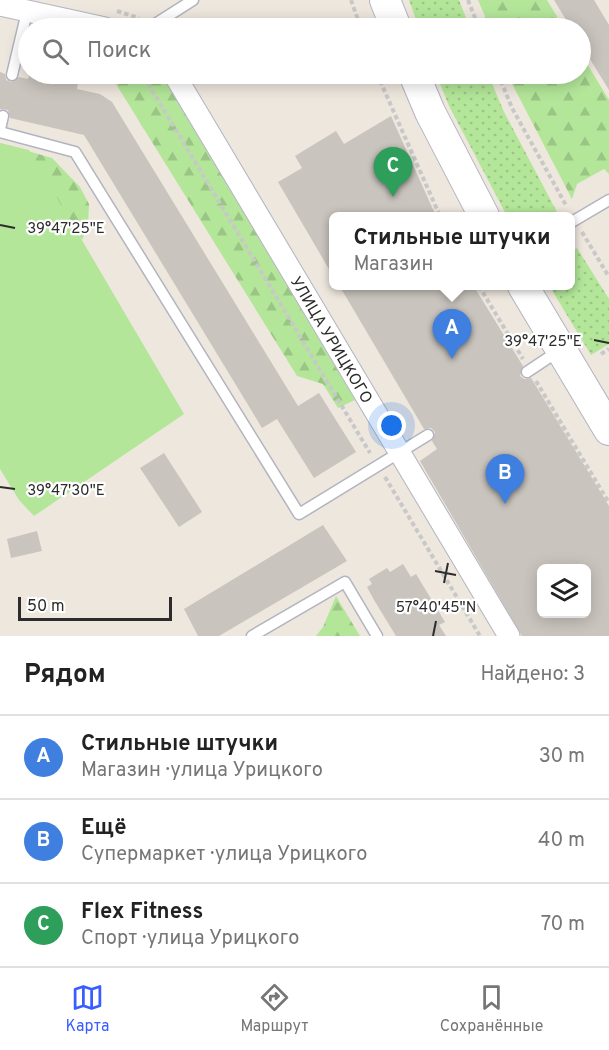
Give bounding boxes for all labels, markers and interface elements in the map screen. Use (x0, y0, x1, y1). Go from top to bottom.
search box (18, 18, 591, 84)
icon: search (39, 35, 72, 68)
text: Поиск (87, 38, 151, 65)
pin: C (374, 148, 412, 197)
popup (329, 212, 575, 290)
text: 39°47'25"E (27, 220, 105, 239)
text: Стильные штучки (353, 225, 551, 252)
text: Магазин (353, 252, 433, 278)
street label: УЛИЦА УРИЦКОГО (285, 273, 376, 408)
pin: A (432, 310, 472, 359)
text: 39°47'25"E (504, 333, 582, 352)
your location (377, 411, 406, 440)
pin: B (486, 454, 524, 504)
text: 39°47'30"E (27, 482, 105, 501)
map controls (537, 564, 591, 618)
button: layers (537, 564, 591, 618)
scale bar (18, 594, 172, 622)
text: 50 m (27, 597, 65, 617)
text: 57°40'45"N (396, 599, 476, 618)
text: Рядом (24, 659, 106, 692)
text: Найдено: 3 (481, 662, 585, 688)
text: Стильные штучки (81, 731, 278, 758)
text: A (36, 744, 51, 770)
text: 30 m (539, 744, 585, 770)
text: Магазин · улица Урицкого (81, 758, 323, 784)
text: Ещё (81, 815, 126, 842)
text: B (37, 828, 50, 854)
text: 40 m (538, 828, 585, 854)
text: Супермаркет · улица Урицкого (81, 842, 367, 868)
text: Flex Fitness (81, 899, 203, 926)
text: C (37, 912, 50, 938)
text: 70 m (541, 912, 585, 938)
text: Спорт · улица Урицкого (81, 926, 300, 952)
tab: Карта (66, 981, 109, 1037)
tab: Маршрут (240, 981, 309, 1037)
tab: Сохранённые (440, 981, 543, 1037)

